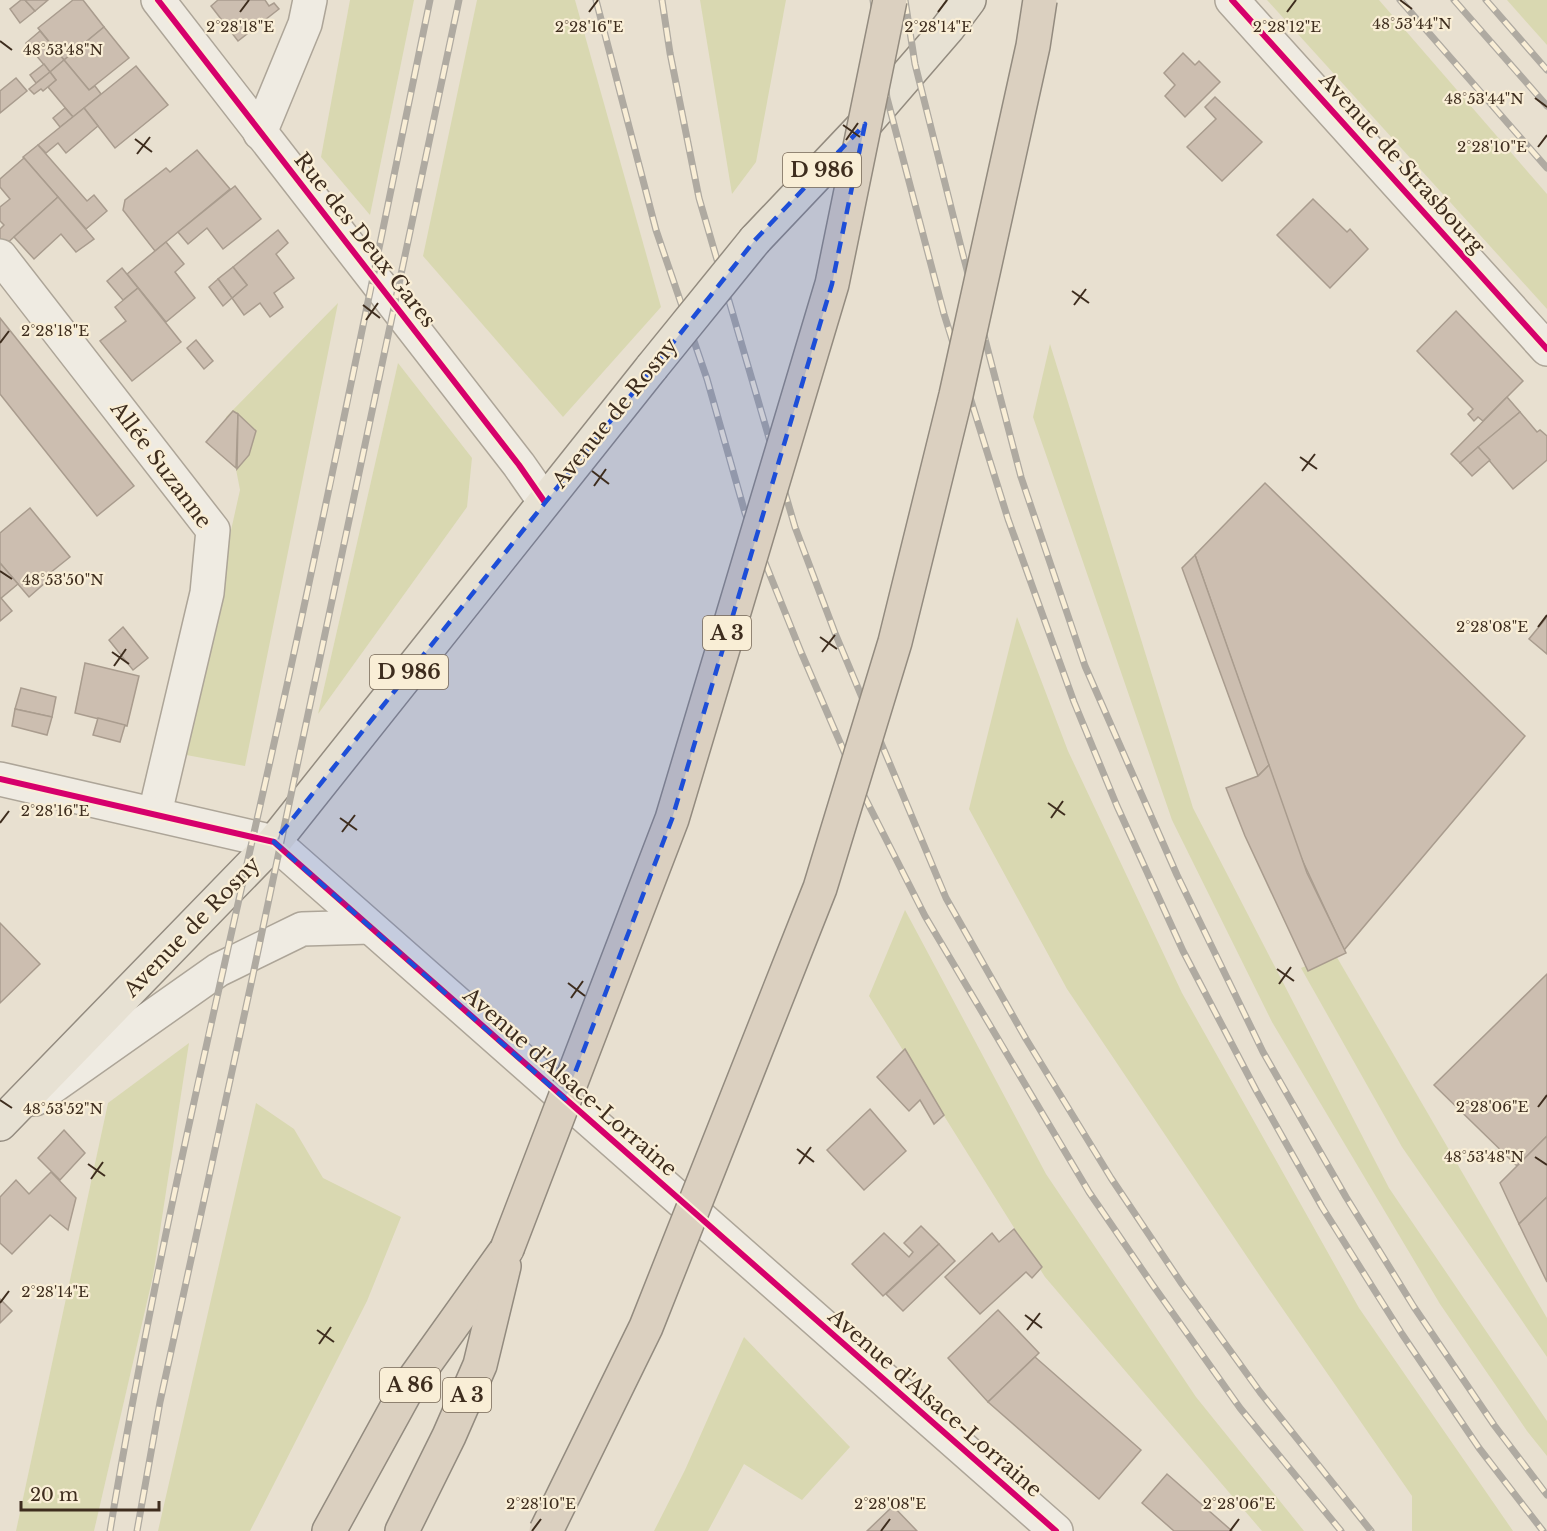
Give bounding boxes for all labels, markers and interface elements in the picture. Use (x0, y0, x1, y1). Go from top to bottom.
text: 48°53'44"N (1372, 14, 1452, 33)
text: 2°28'18"E (206, 17, 274, 36)
text: 2°28'16"E (555, 17, 623, 36)
text: 2°28'14"E (904, 17, 972, 36)
text: 2°28'12"E (1253, 17, 1321, 36)
text: 48°53'48"N (23, 40, 103, 59)
street label: Avenue de Strasbourg (1313, 66, 1491, 259)
text: 48°53'44"N (1444, 89, 1524, 108)
text: 2°28'10"E (1457, 137, 1527, 156)
street label: Rue des Deux Gares (289, 147, 441, 333)
road number: D 986 (783, 153, 861, 187)
text: 2°28'18"E (21, 321, 89, 340)
street label: Avenue de Rosny (546, 332, 684, 494)
street label: Allée Suzanne (104, 396, 217, 533)
text: 48°53'50"N (22, 570, 104, 589)
road number: A 3 (703, 616, 751, 650)
text: 2°28'08"E (1456, 617, 1528, 636)
road number: D 986 (370, 655, 448, 689)
text: 2°28'16"E (21, 801, 89, 820)
street label: Avenue de Rosny (118, 851, 266, 1003)
street label: Avenue d'Alsace-Lorraine (457, 981, 682, 1182)
text: 2°28'06"E (1456, 1097, 1528, 1116)
text: 48°53'52"N (23, 1099, 103, 1118)
text: 48°53'48"N (1444, 1147, 1524, 1166)
text: 2°28'14"E (21, 1282, 89, 1301)
street label: Avenue d'Alsace-Lorraine (822, 1302, 1047, 1503)
road number: A 86 (380, 1368, 440, 1402)
road number: A 3 (443, 1378, 491, 1412)
scale bar (21, 1474, 159, 1512)
text: 20 m (30, 1484, 78, 1506)
text: 2°28'10"E (506, 1494, 576, 1513)
text: 2°28'08"E (854, 1494, 926, 1513)
text: 2°28'06"E (1203, 1494, 1275, 1513)

